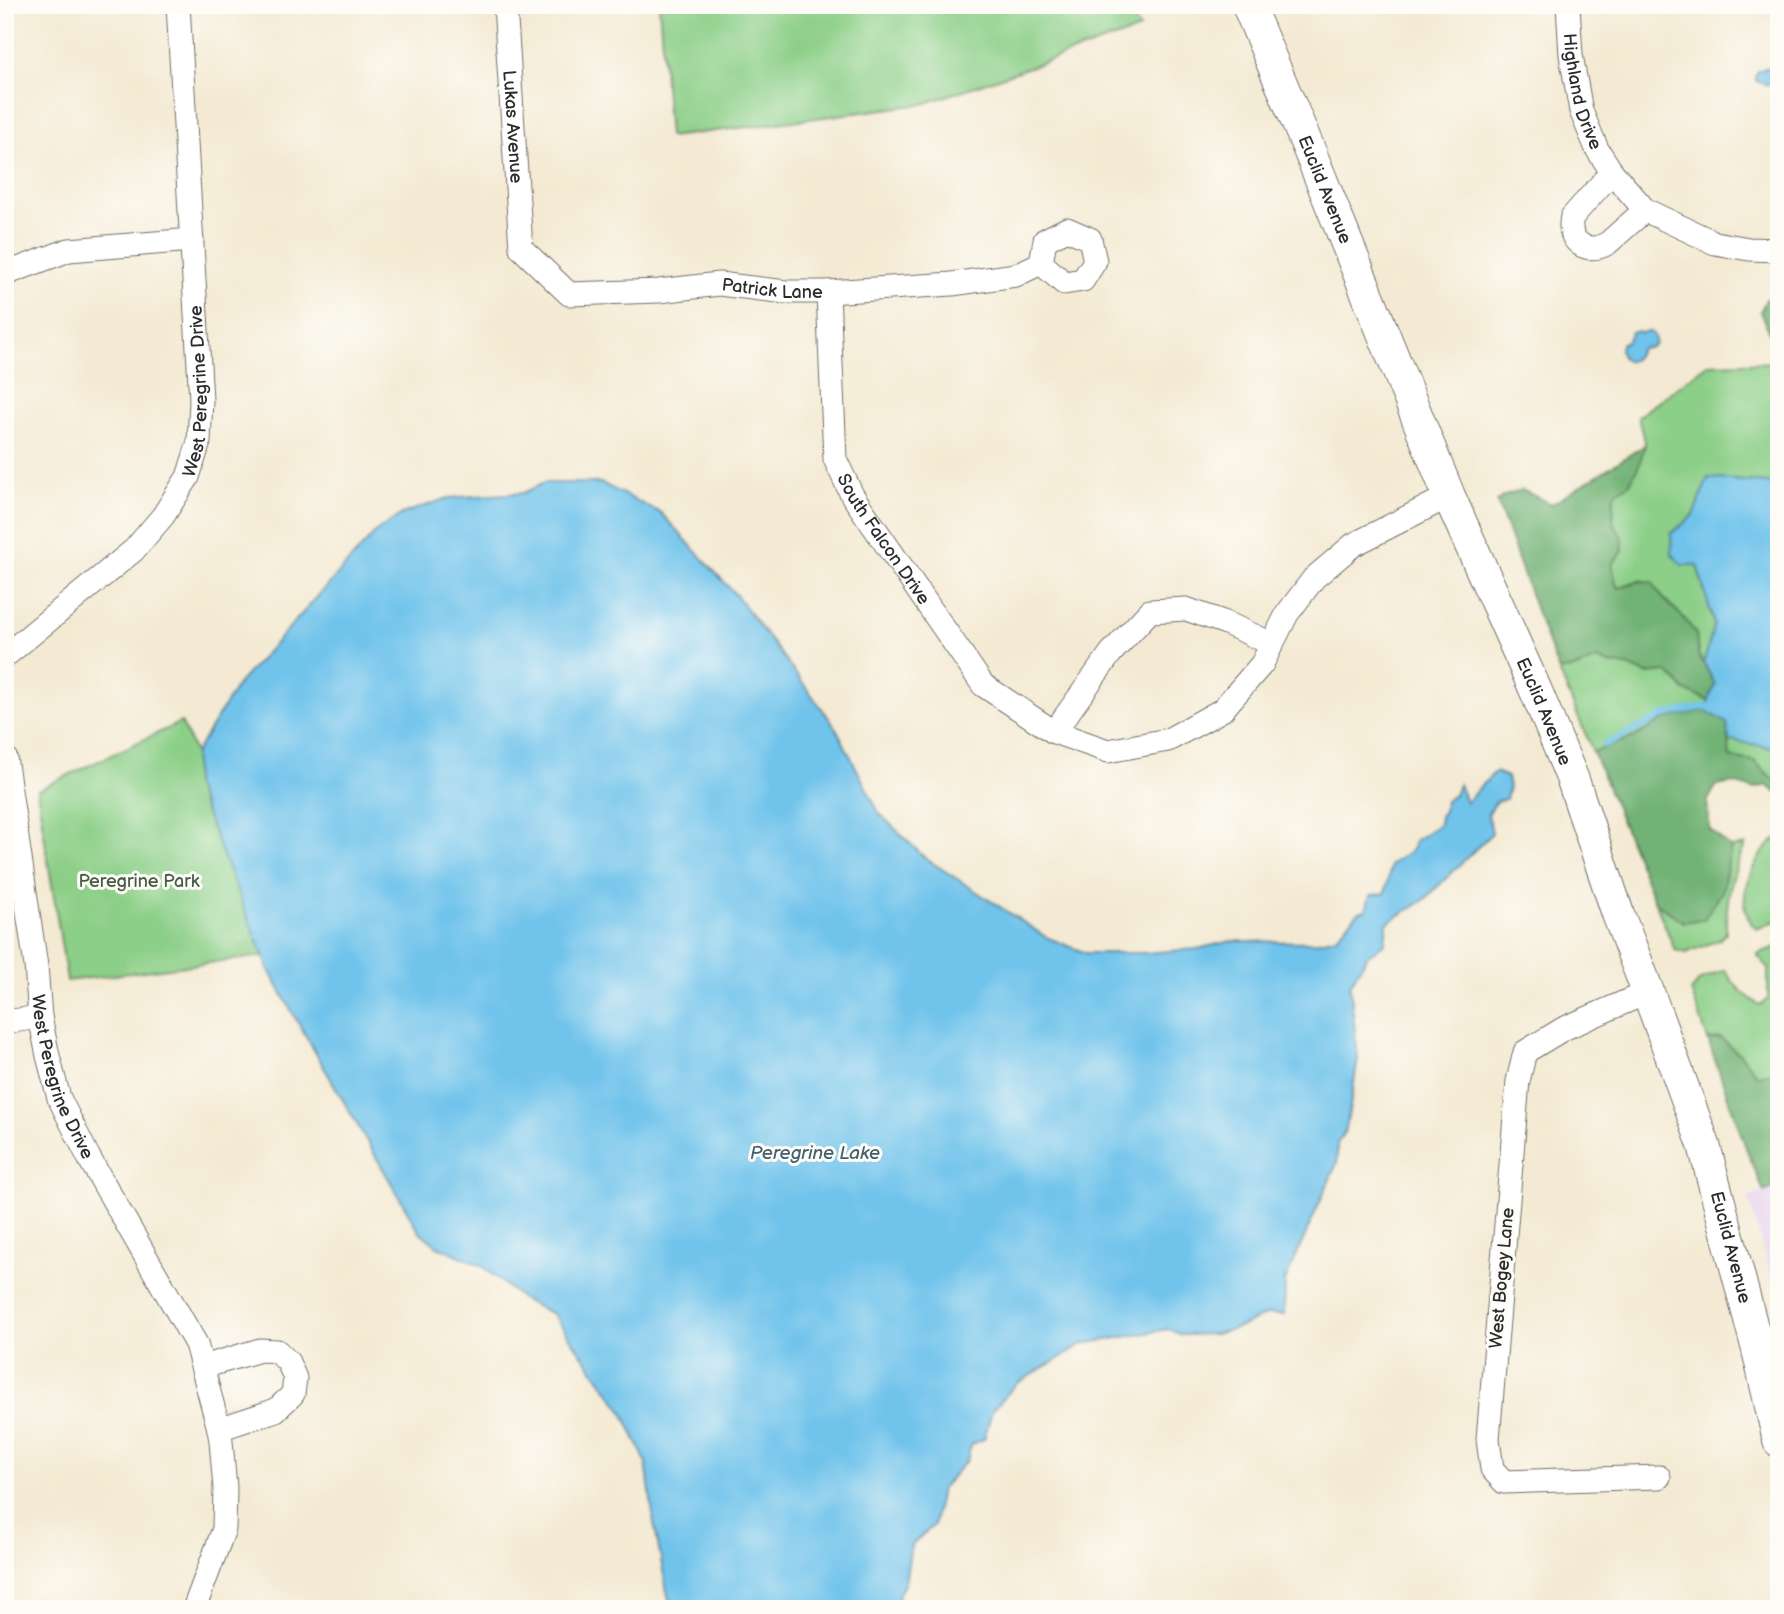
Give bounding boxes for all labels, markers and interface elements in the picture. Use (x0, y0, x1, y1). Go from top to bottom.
street label: Highland Drive (1559, 33, 1607, 153)
street label: Lukas Avenue (499, 69, 527, 184)
street label: Euclid Avenue (1294, 132, 1357, 247)
street label: Patrick Lane (721, 274, 823, 303)
street label: West Peregrine Drive (178, 305, 212, 480)
street label: South Falcon Drive (833, 470, 935, 609)
street label: Euclid Avenue (1512, 654, 1576, 769)
park label: Peregrine Park (79, 871, 200, 892)
street label: West Peregrine Drive (28, 993, 98, 1163)
water label: Peregrine Lake (750, 1142, 880, 1165)
street label: Euclid Avenue (1706, 1189, 1756, 1306)
street label: West Bogey Lane (1485, 1206, 1519, 1349)

